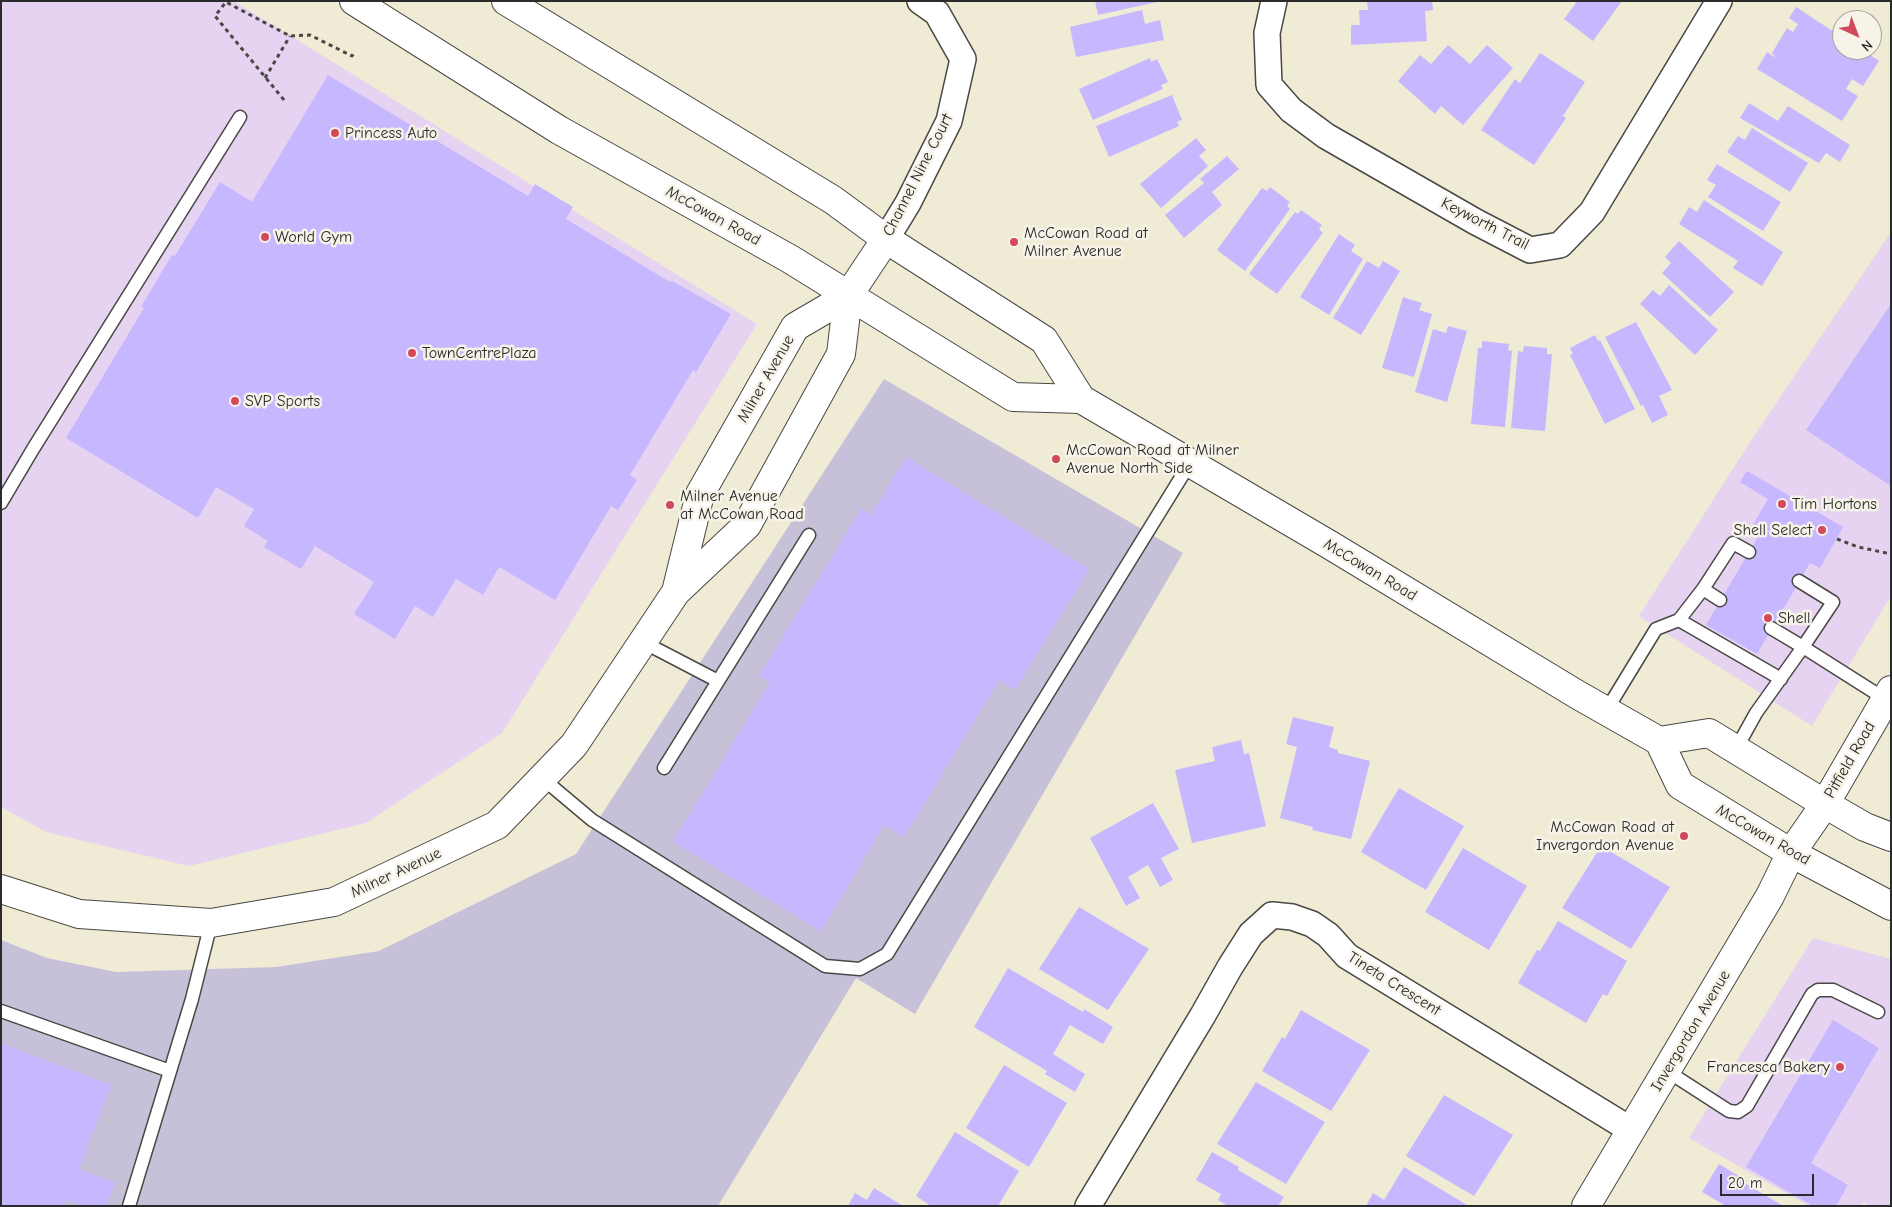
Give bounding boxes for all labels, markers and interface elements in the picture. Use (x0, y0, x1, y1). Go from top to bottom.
north arrow (1832, 10, 1882, 60)
text: N (1858, 36, 1876, 55)
street label: Channel Nine Court (879, 111, 957, 239)
place label: Princess Auto (345, 123, 437, 143)
marker: Princess Auto (329, 127, 341, 139)
street label: McCowan Road (662, 182, 764, 250)
street label: Keyworth Trail (1438, 194, 1532, 254)
place label: McCowan Road at Milner Avenue (1024, 223, 1148, 261)
place label: World Gym (275, 227, 352, 247)
marker: World Gym (259, 231, 271, 243)
marker: McCowan Road at Milner Avenue (1008, 236, 1020, 248)
street label: Milner Avenue (733, 332, 799, 426)
place label: TownCentrePlaza (422, 343, 536, 363)
marker: TownCentrePlaza (406, 347, 418, 359)
place label: SVP Sports (245, 391, 320, 411)
marker: SVP Sports (229, 395, 241, 407)
place label: McCowan Road at Milner Avenue North Side (1066, 440, 1239, 478)
marker: McCowan Road at Milner Avenue North Side (1050, 453, 1062, 465)
place label: Milner Avenue at McCowan Road (680, 486, 804, 524)
place label: Tim Hortons (1792, 494, 1877, 514)
marker: Tim Hortons (1776, 498, 1788, 510)
marker: Milner Avenue at McCowan Road (664, 499, 676, 511)
place label: Shell Select (1734, 520, 1812, 540)
marker: Shell Select (1816, 524, 1828, 536)
street label: McCowan Road (1320, 535, 1420, 605)
place label: Shell (1778, 608, 1810, 628)
marker: Shell (1762, 612, 1774, 624)
street label: Pitfield Road (1820, 718, 1880, 802)
street label: McCowan Road (1712, 800, 1814, 870)
place label: McCowan Road at Invergordon Avenue (1536, 817, 1674, 855)
marker: McCowan Road at Invergordon Avenue (1678, 830, 1690, 842)
street label: Milner Avenue (348, 844, 444, 902)
street label: Tineta Crescent (1344, 948, 1444, 1020)
street label: Invergordon Avenue (1647, 967, 1735, 1095)
place label: Francesca Bakery (1707, 1057, 1830, 1077)
marker: Francesca Bakery (1834, 1061, 1846, 1073)
scale bar (1722, 1164, 1816, 1196)
text: 20 m (1728, 1174, 1762, 1192)

